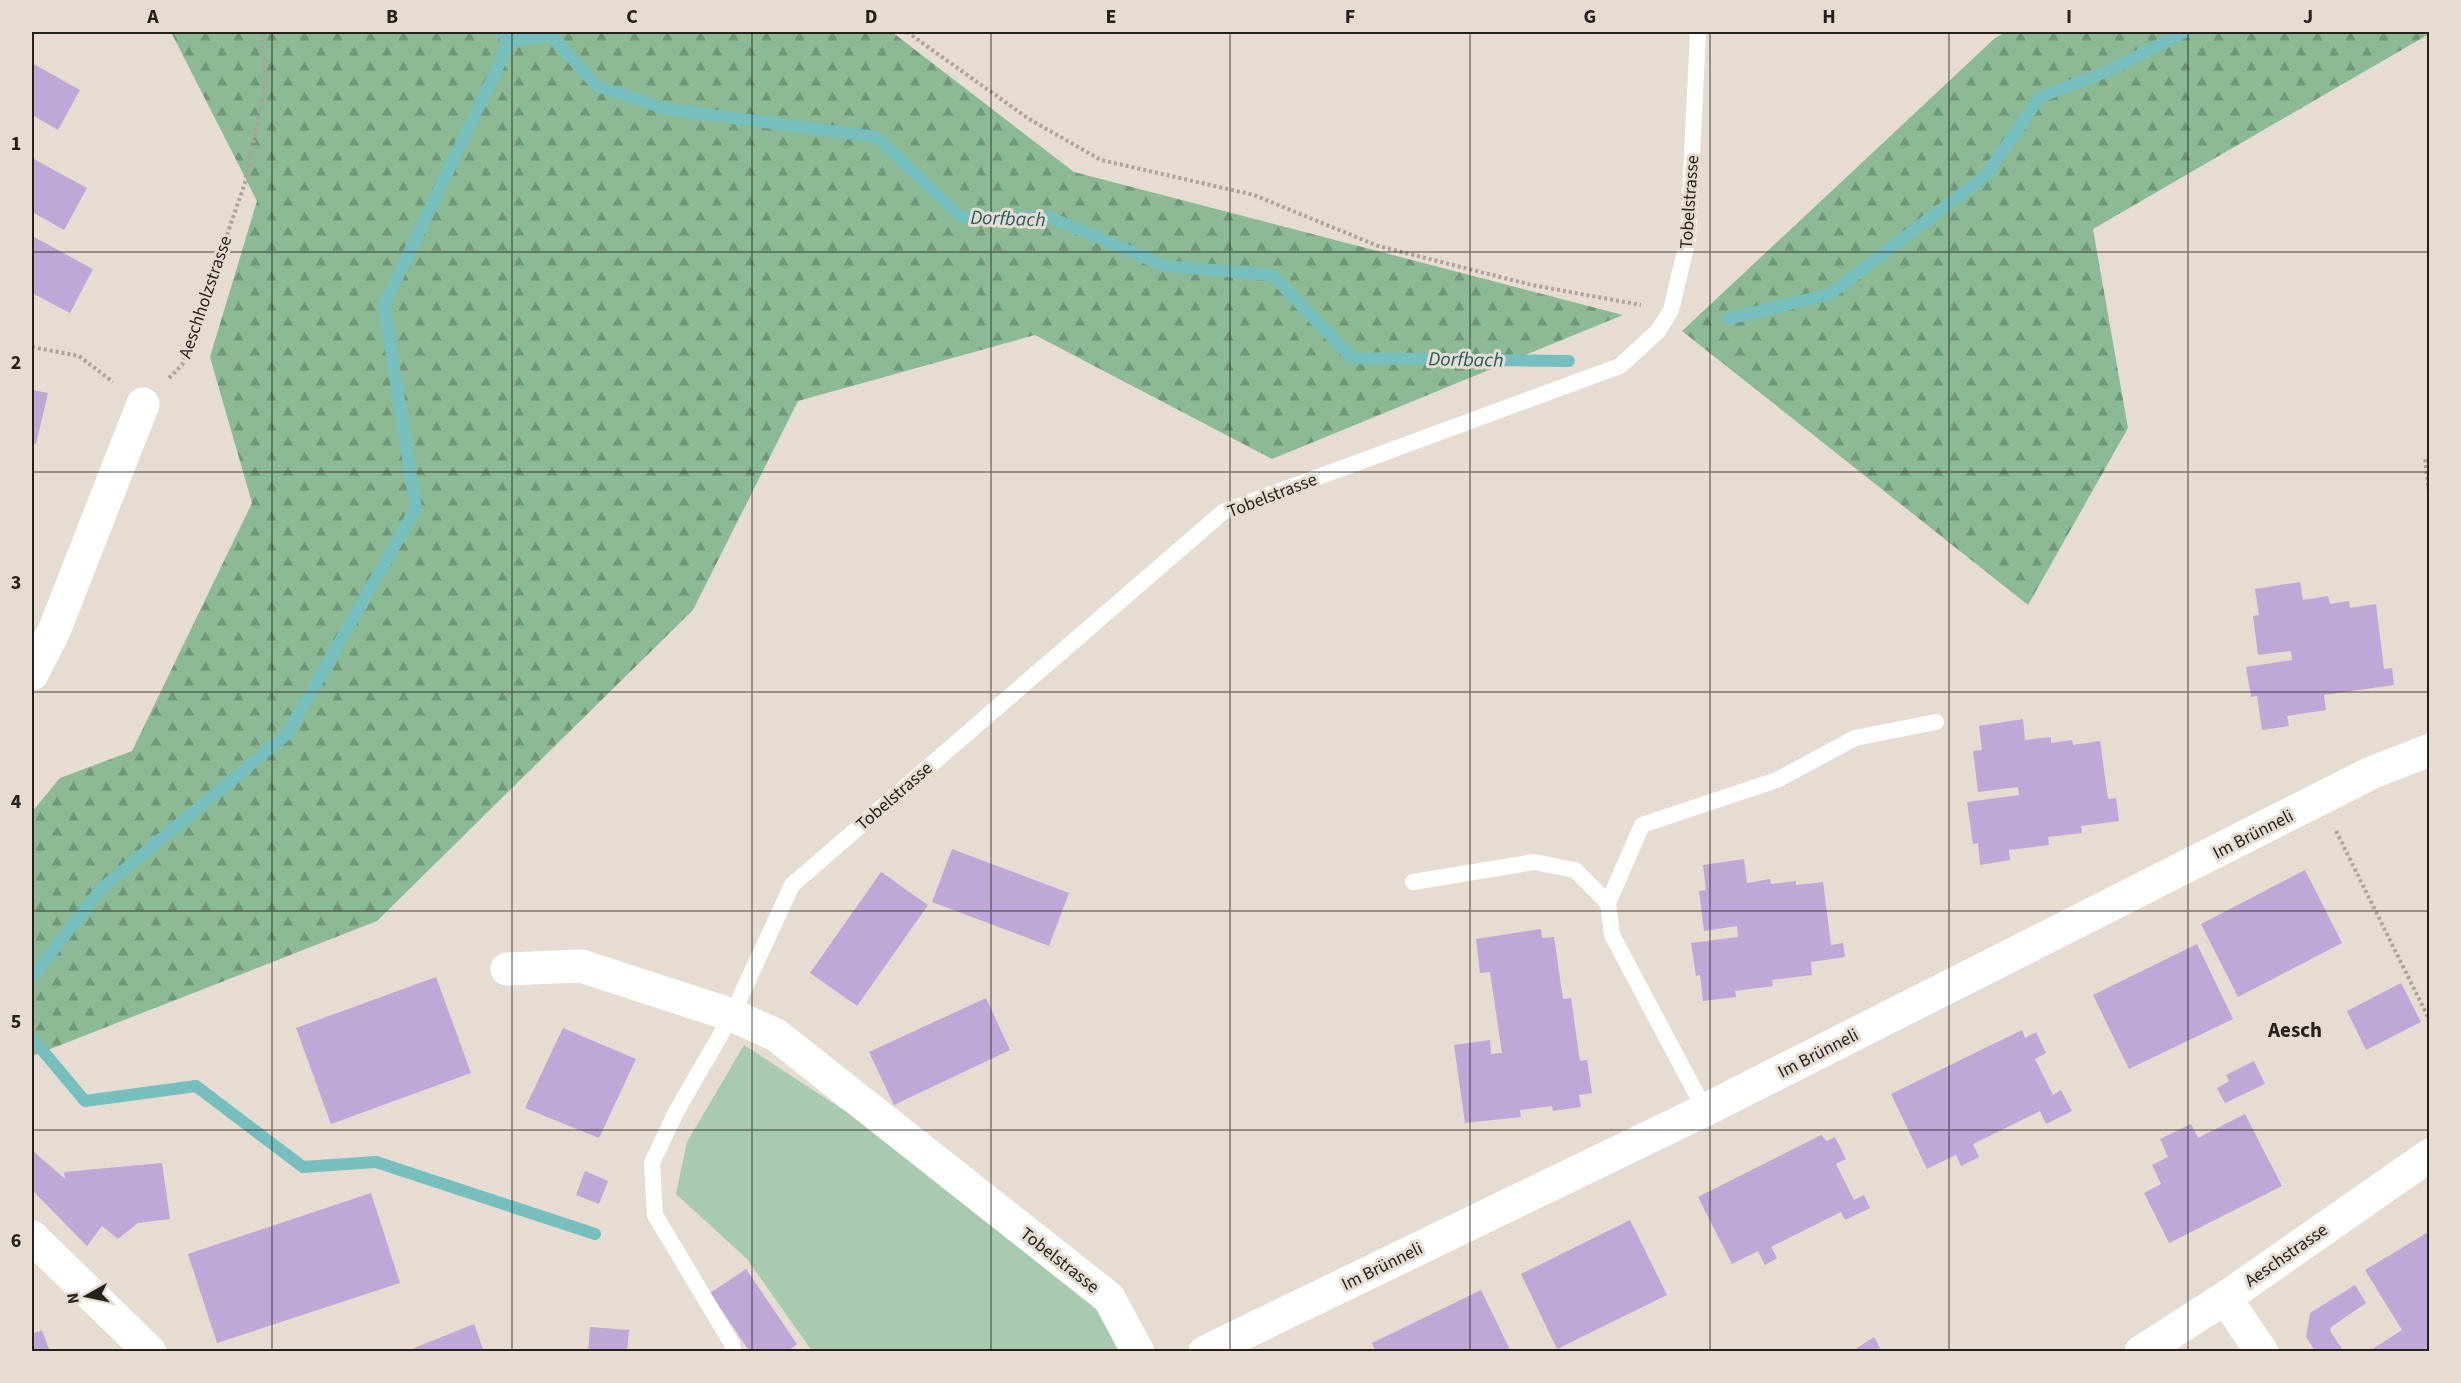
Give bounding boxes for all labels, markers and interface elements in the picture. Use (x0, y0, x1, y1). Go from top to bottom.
text: A (146, 3, 159, 31)
text: B (386, 3, 398, 31)
text: C (626, 3, 638, 31)
text: D (865, 3, 877, 31)
text: E (1106, 3, 1116, 31)
text: F (1345, 3, 1355, 31)
text: G (1584, 3, 1596, 31)
text: H (1822, 3, 1836, 31)
text: I (2066, 3, 2072, 31)
text: J (2303, 3, 2313, 31)
text: 1 (11, 130, 21, 158)
street label: Tobelstrasse (1674, 154, 1705, 250)
water label: Dorfbach (970, 204, 1046, 234)
street label: Aeschholzstrasse (173, 232, 238, 362)
water label: Dorfbach (1428, 345, 1504, 375)
text: 2 (11, 349, 21, 377)
street label: Tobelstrasse (1224, 467, 1321, 524)
text: 3 (11, 569, 21, 597)
street label: Tobelstrasse (851, 756, 938, 837)
text: 4 (11, 788, 22, 816)
street label: Im Brünneli (2209, 803, 2298, 865)
text: 5 (11, 1008, 21, 1036)
district label: Aesch (2267, 1015, 2322, 1045)
street label: Im Brünneli (1774, 1022, 1863, 1084)
street label: Aeschstrasse (2240, 1217, 2333, 1293)
street label: Tobelstrasse (1015, 1222, 1104, 1299)
text: 6 (11, 1227, 21, 1255)
street label: Im Brünneli (1337, 1236, 1427, 1297)
north arrow (57, 1266, 117, 1326)
text: N (61, 1291, 85, 1305)

